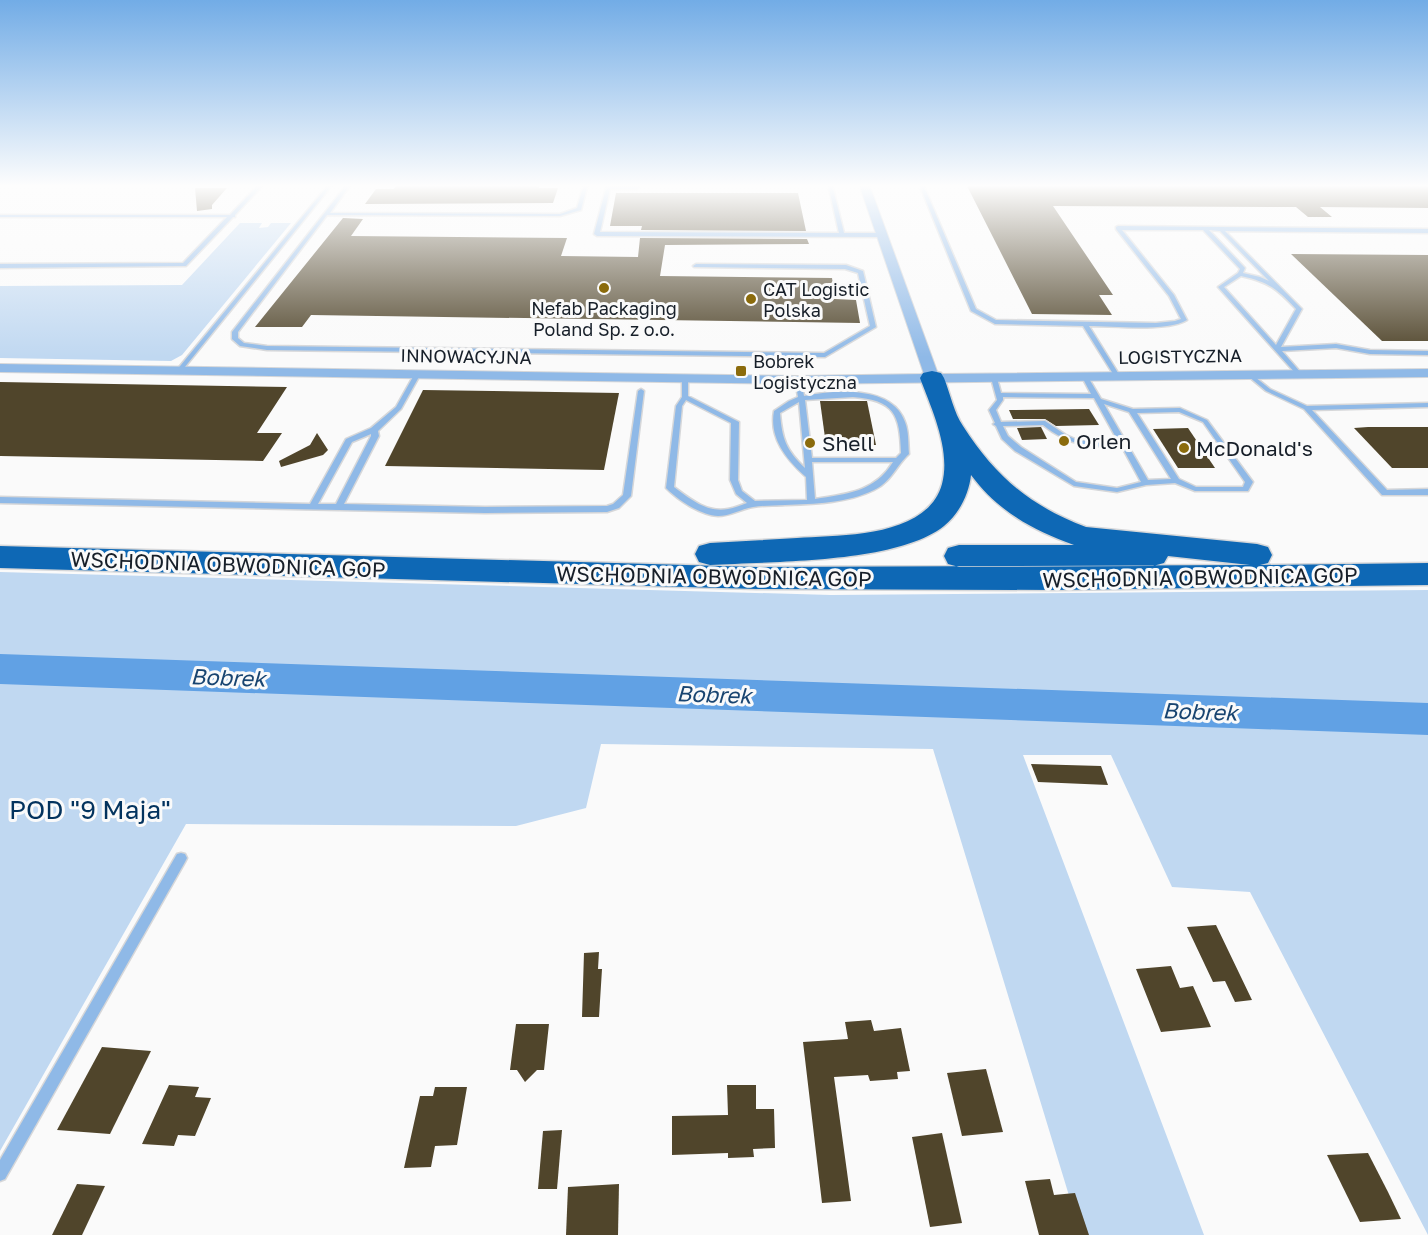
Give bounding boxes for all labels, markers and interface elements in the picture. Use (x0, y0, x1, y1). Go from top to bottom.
place label: CAT Logistic Polska (763, 278, 869, 321)
marker: Nefab Packaging Poland Sp. z o.o. (597, 281, 611, 295)
marker: CAT Logistic Polska (744, 292, 758, 306)
place label: Nefab Packaging Poland Sp. z o.o. (531, 297, 677, 340)
street label: INNOWACYJNA (400, 344, 532, 368)
street label: LOGISTYCZNA (1118, 344, 1242, 368)
place label: Bobrek Logistyczna (753, 350, 857, 393)
marker: Bobrek Logistyczna (734, 364, 748, 378)
place label: Orlen (1076, 428, 1131, 454)
place label: Shell (822, 430, 874, 456)
marker: Orlen (1057, 434, 1071, 448)
place label: McDonald's (1196, 435, 1313, 461)
marker: Shell (803, 436, 817, 450)
marker: McDonald's (1177, 441, 1191, 455)
street label: WSCHODNIA OBWODNICA GOP (70, 546, 386, 582)
street label: WSCHODNIA OBWODNICA GOP (556, 560, 872, 592)
street label: WSCHODNIA OBWODNICA GOP (1042, 561, 1358, 593)
water label: Bobrek (190, 662, 269, 692)
water label: Bobrek (676, 679, 755, 709)
water label: Bobrek (1162, 696, 1241, 726)
park label: POD "9 Maja" (9, 794, 171, 825)

